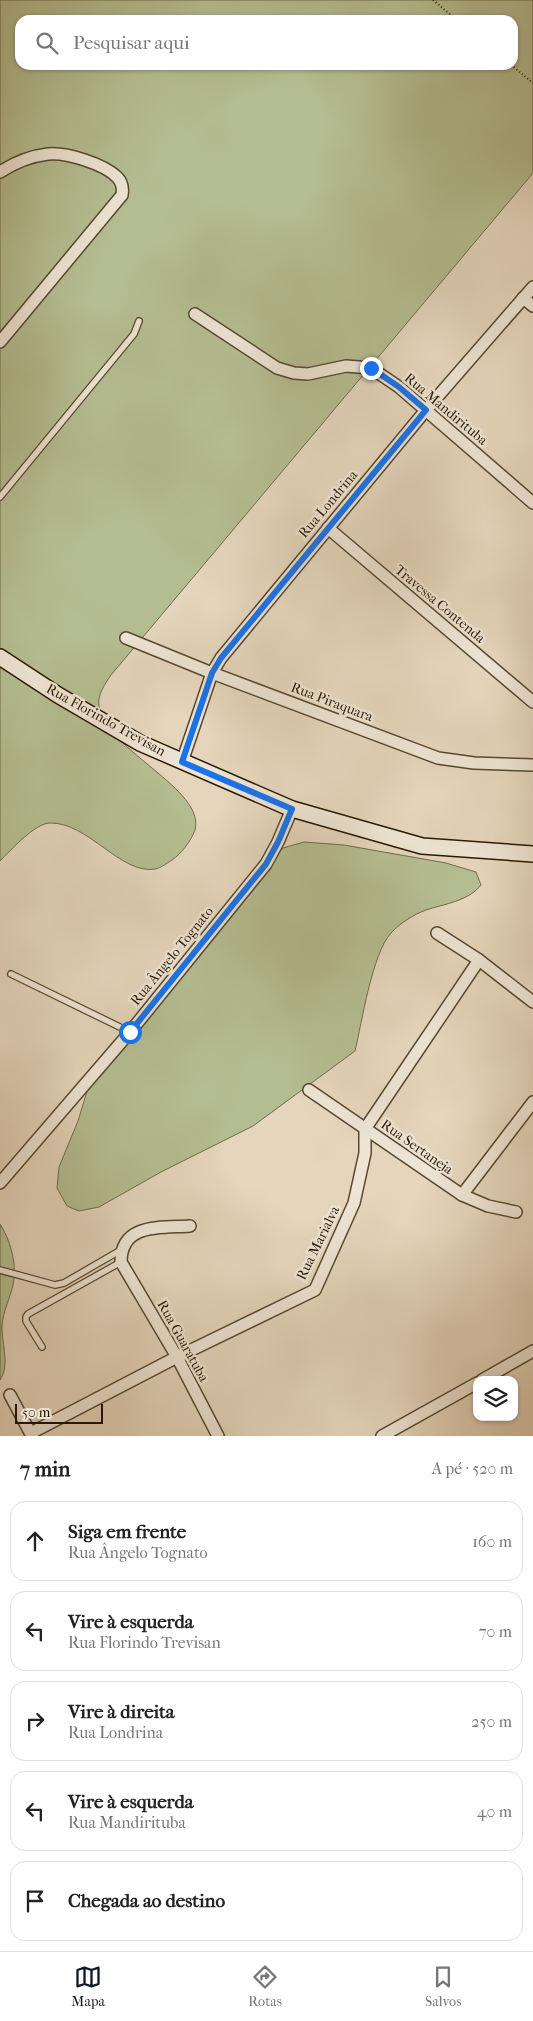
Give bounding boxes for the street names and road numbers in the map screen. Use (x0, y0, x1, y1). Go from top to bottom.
street label: Rua Mandirituba (401, 369, 491, 449)
street label: Rua Londrina (295, 466, 362, 541)
street label: Travessa Contenda (391, 561, 489, 647)
street label: Rua Piraquara (289, 679, 376, 726)
street label: Rua Florindo Trevisan (43, 680, 169, 760)
street label: Rua Ângelo Tognato (126, 903, 217, 1009)
street label: Rua Sertaneja (378, 1116, 457, 1178)
street label: Rua Marialva (293, 1203, 343, 1283)
street label: Rua Guaratuba (154, 1297, 213, 1385)

